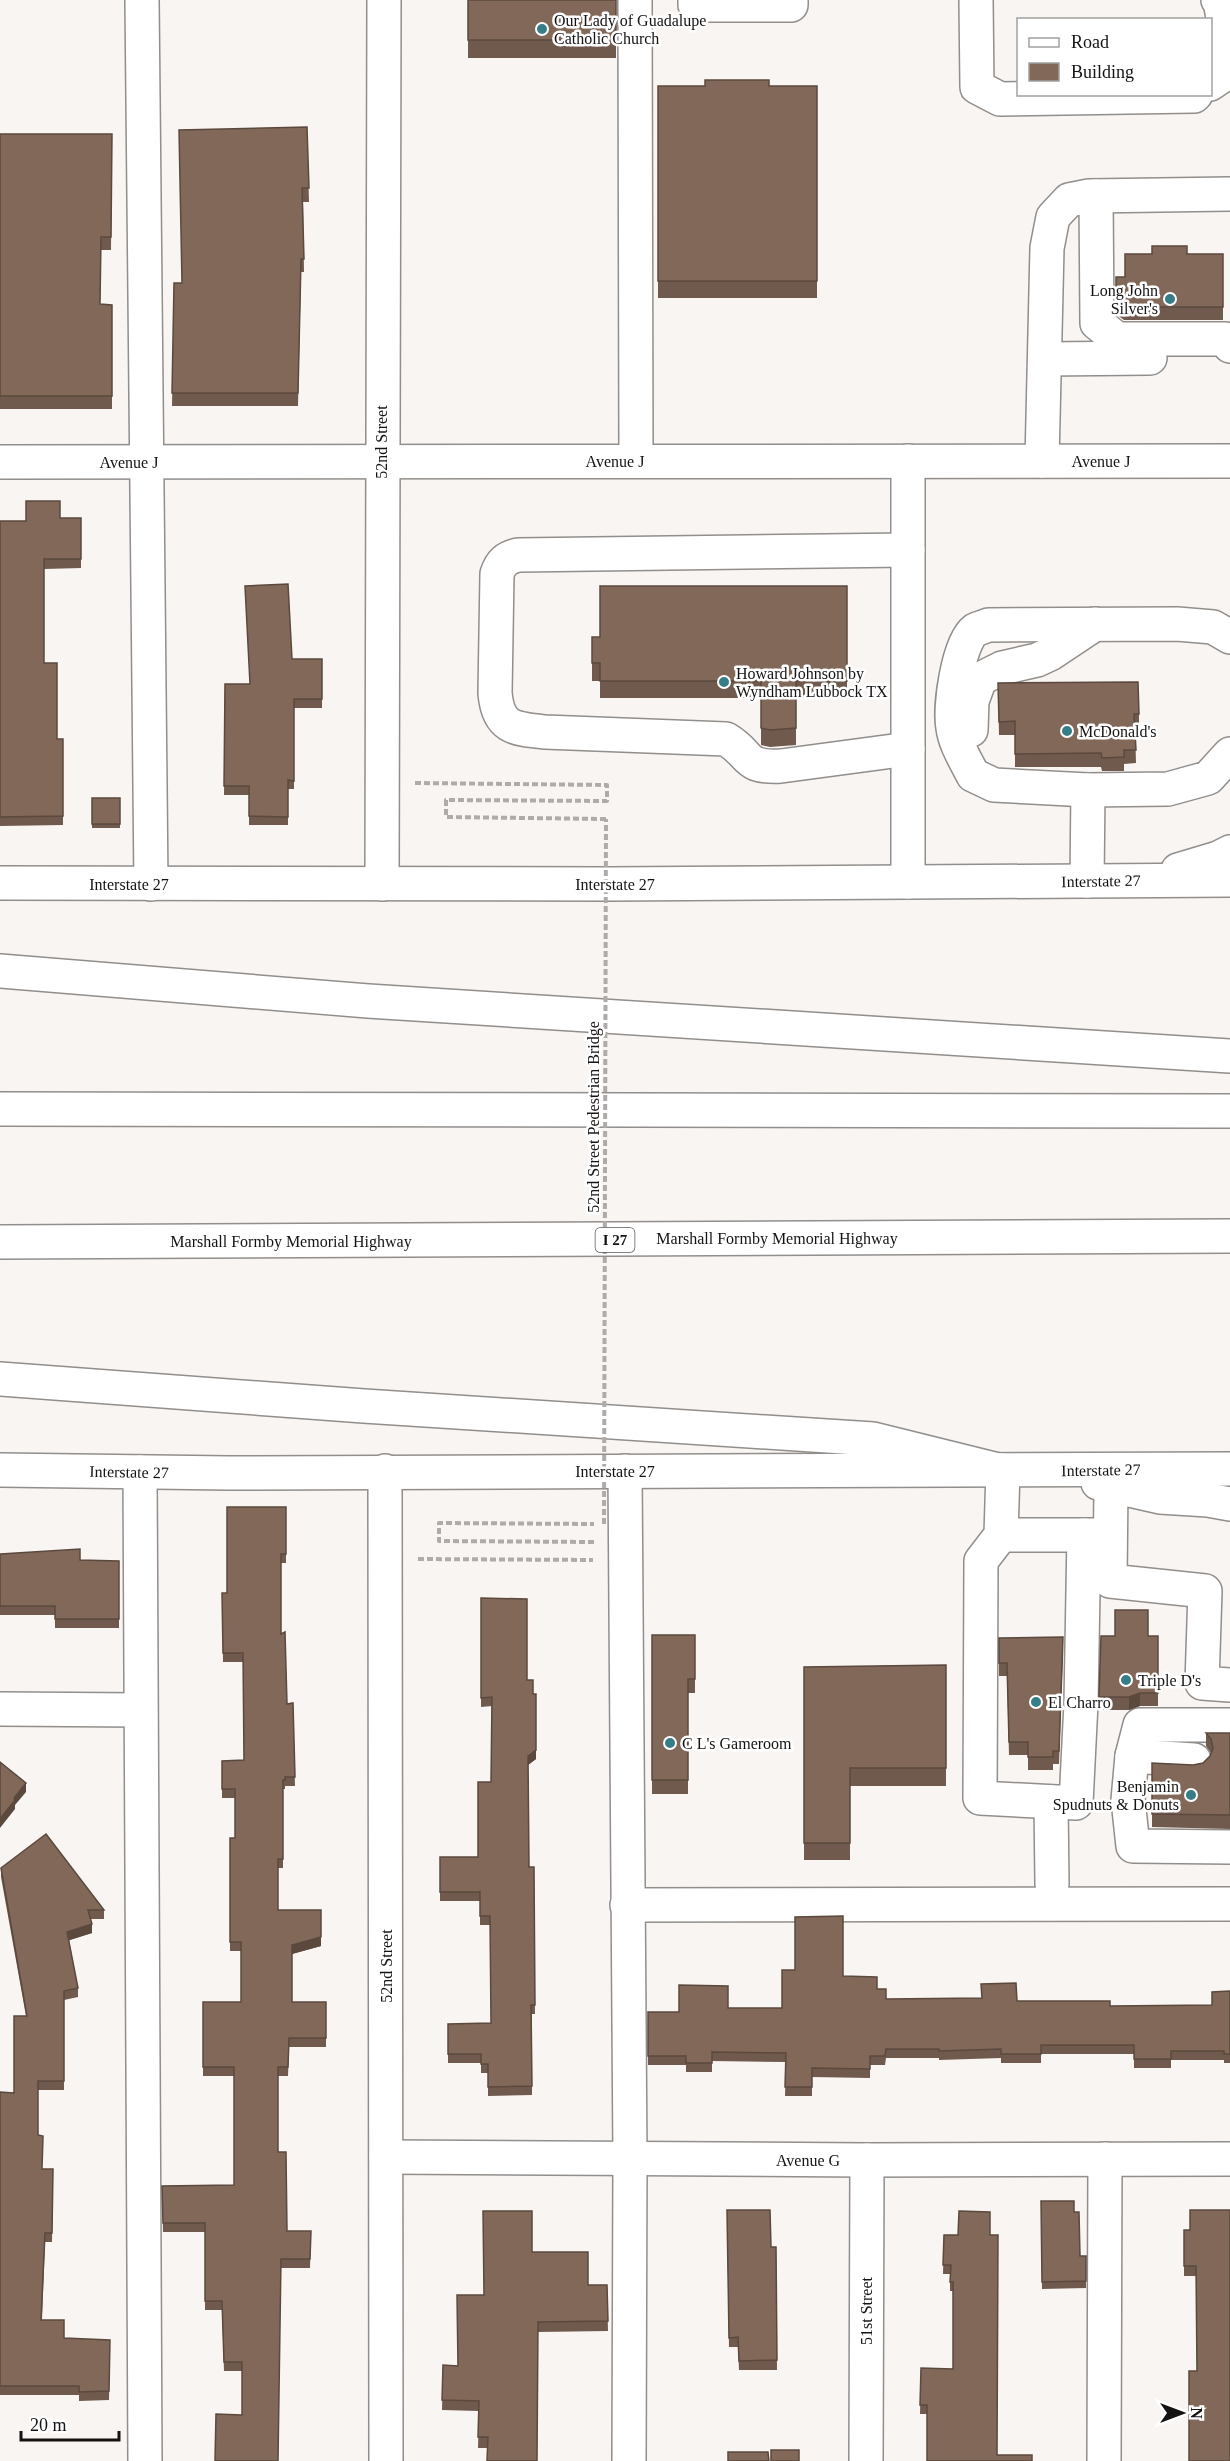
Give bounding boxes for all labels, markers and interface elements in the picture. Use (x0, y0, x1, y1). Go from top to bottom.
place label: Our Lady of Guadalupe Catholic Church (554, 12, 706, 47)
legend (1017, 18, 1212, 96)
marker: Our Lady of Guadalupe Catholic Church (535, 22, 549, 36)
text: Road (1071, 32, 1109, 52)
text: Building (1071, 62, 1134, 82)
place label: Long John Silver's (1090, 282, 1158, 317)
marker: Long John Silver's (1163, 292, 1177, 306)
street label: 52nd Street (373, 405, 390, 479)
street label: Avenue J (586, 453, 644, 470)
street label: Avenue J (1072, 453, 1130, 470)
street label: Avenue J (100, 454, 158, 471)
place label: Howard Johnson by Wyndham Lubbock TX (736, 665, 888, 701)
marker: Howard Johnson by Wyndham Lubbock TX (717, 675, 731, 689)
place label: McDonald's (1079, 723, 1157, 740)
marker: McDonald's (1060, 724, 1074, 738)
street label: Interstate 27 (1061, 872, 1141, 890)
street label: Interstate 27 (89, 876, 169, 893)
street label: Interstate 27 (575, 876, 655, 893)
street label: 52nd Street Pedestrian Bridge (585, 1021, 603, 1213)
road number: I 27 (596, 1228, 634, 1252)
street label: Marshall Formby Memorial Highway (656, 1230, 898, 1248)
street label: Marshall Formby Memorial Highway (170, 1233, 412, 1251)
street label: Interstate 27 (1061, 1461, 1141, 1479)
street label: Interstate 27 (89, 1463, 169, 1481)
street label: Interstate 27 (575, 1463, 655, 1480)
place label: Triple D's (1138, 1672, 1201, 1690)
marker: Triple D's (1119, 1673, 1133, 1687)
place label: El Charro (1048, 1694, 1111, 1711)
marker: El Charro (1029, 1695, 1043, 1709)
place label: C L's Gameroom (682, 1735, 792, 1752)
marker: C L's Gameroom (663, 1736, 677, 1750)
place label: Benjamin Spudnuts & Donuts (1053, 1778, 1179, 1814)
marker: Benjamin Spudnuts & Donuts (1184, 1788, 1198, 1802)
street label: 52nd Street (378, 1929, 395, 2003)
street label: Avenue G (776, 2152, 841, 2169)
street label: 51st Street (858, 2276, 875, 2345)
north arrow (1152, 2383, 1212, 2443)
scale bar (21, 2404, 118, 2442)
text: N (1188, 2407, 1205, 2419)
text: 20 m (30, 2415, 67, 2435)

